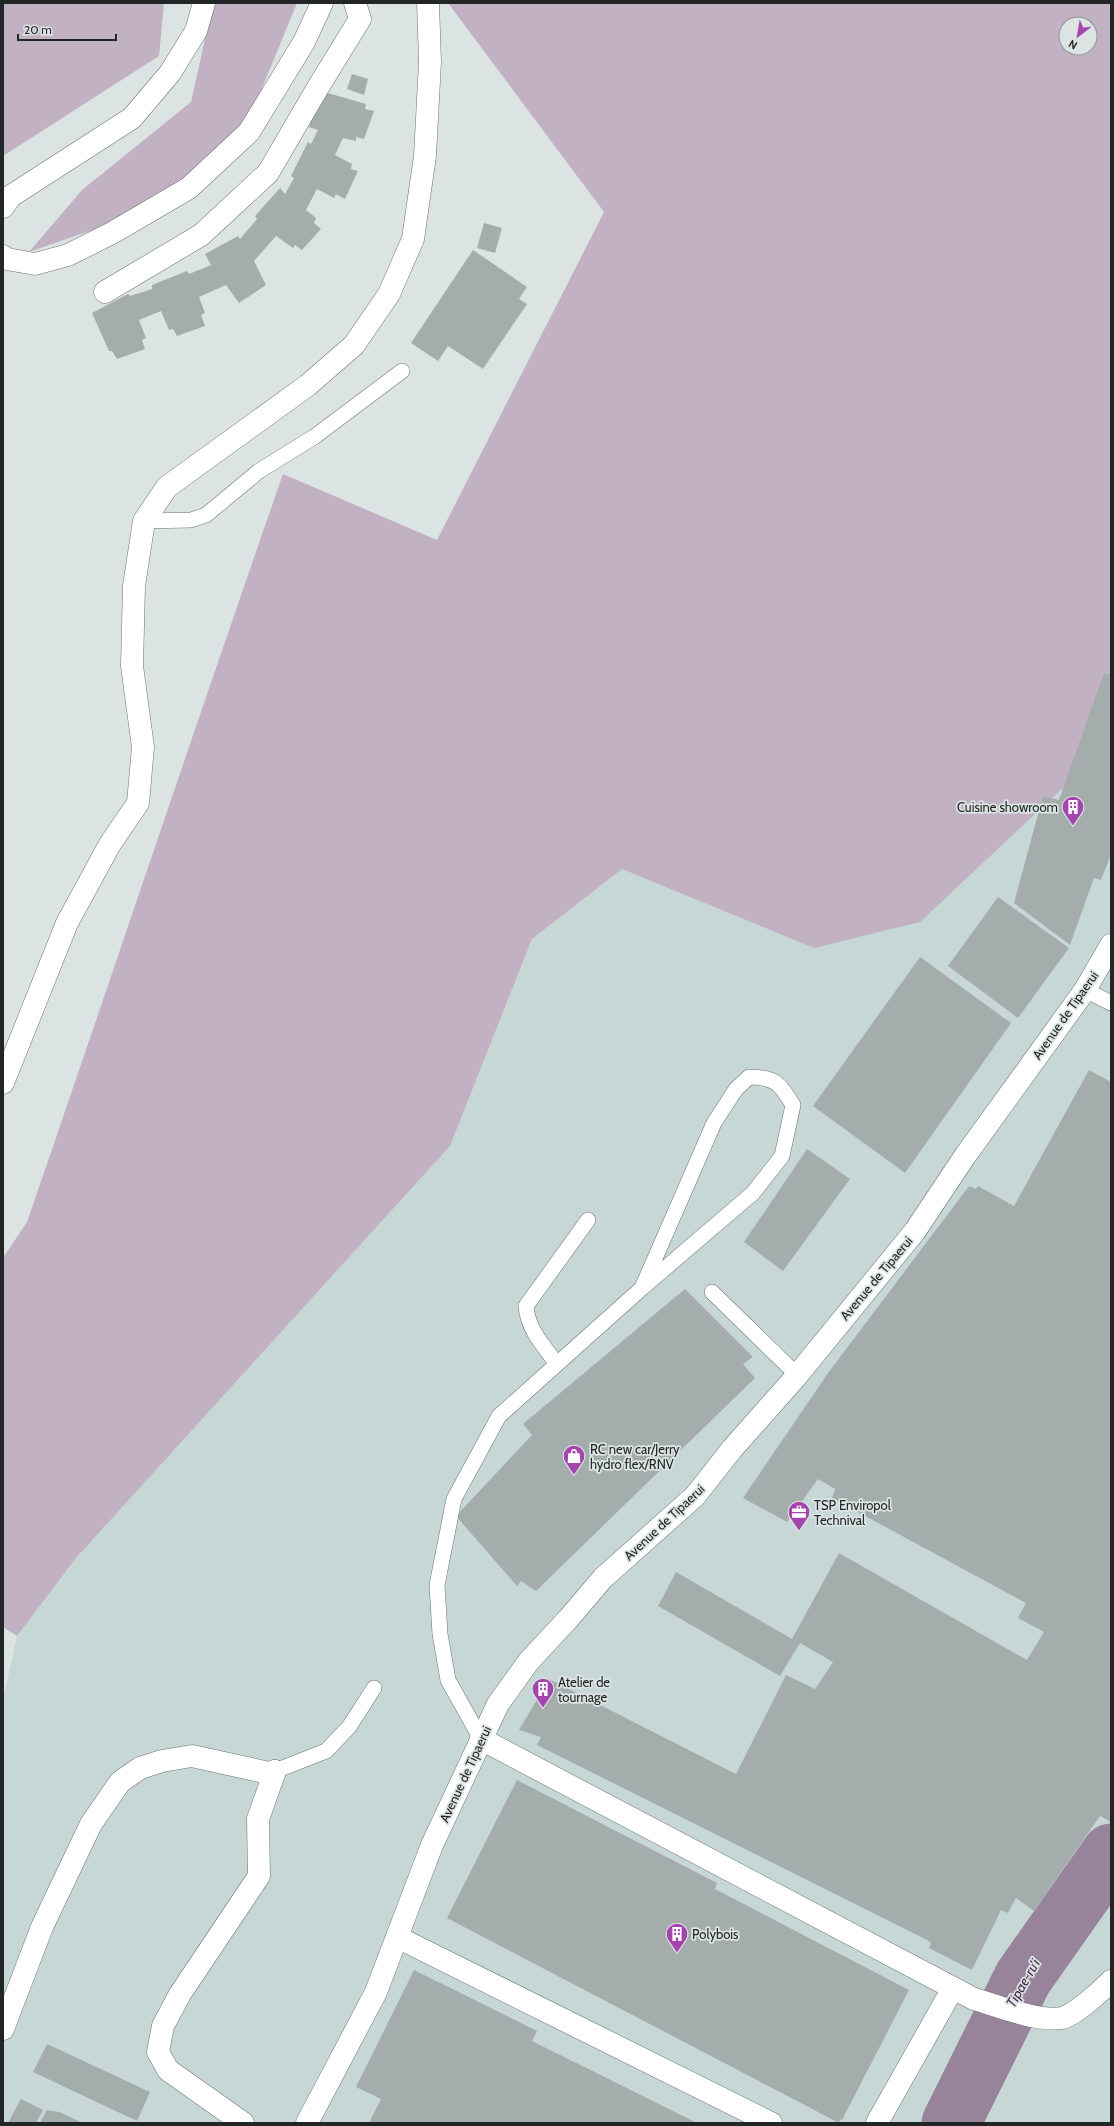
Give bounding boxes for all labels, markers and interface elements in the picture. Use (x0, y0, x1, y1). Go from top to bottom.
scale bar (18, 16, 116, 42)
north arrow (1058, 16, 1098, 56)
text: 20 m (24, 22, 52, 37)
text: N (1066, 37, 1080, 53)
building icon: Cuisine showroom (1060, 794, 1086, 827)
place label: Cuisine showroom (957, 799, 1058, 815)
street label: Avenue de Tipaerui (1029, 968, 1101, 1062)
street label: Avenue de Tipaerui (836, 1233, 916, 1323)
place label: RC new car/Jerry hydro flex/RNV (590, 1441, 680, 1472)
shop icon: RC new car/Jerry hydro flex/RNV (561, 1443, 587, 1476)
street label: Avenue de Tipaerui (620, 1481, 708, 1563)
place label: TSP Enviropol Technival (814, 1497, 891, 1528)
office icon: TSP Enviropol Technival (786, 1499, 812, 1532)
place label: Atelier de tournage (558, 1674, 610, 1705)
building icon: Atelier de tournage (530, 1676, 556, 1709)
street label: Avenue de Tipaerui (436, 1723, 494, 1825)
building icon: Polybois (664, 1921, 690, 1954)
place label: Polybois (692, 1926, 739, 1942)
water label: Tipae-ru’i (1002, 1955, 1045, 2010)

